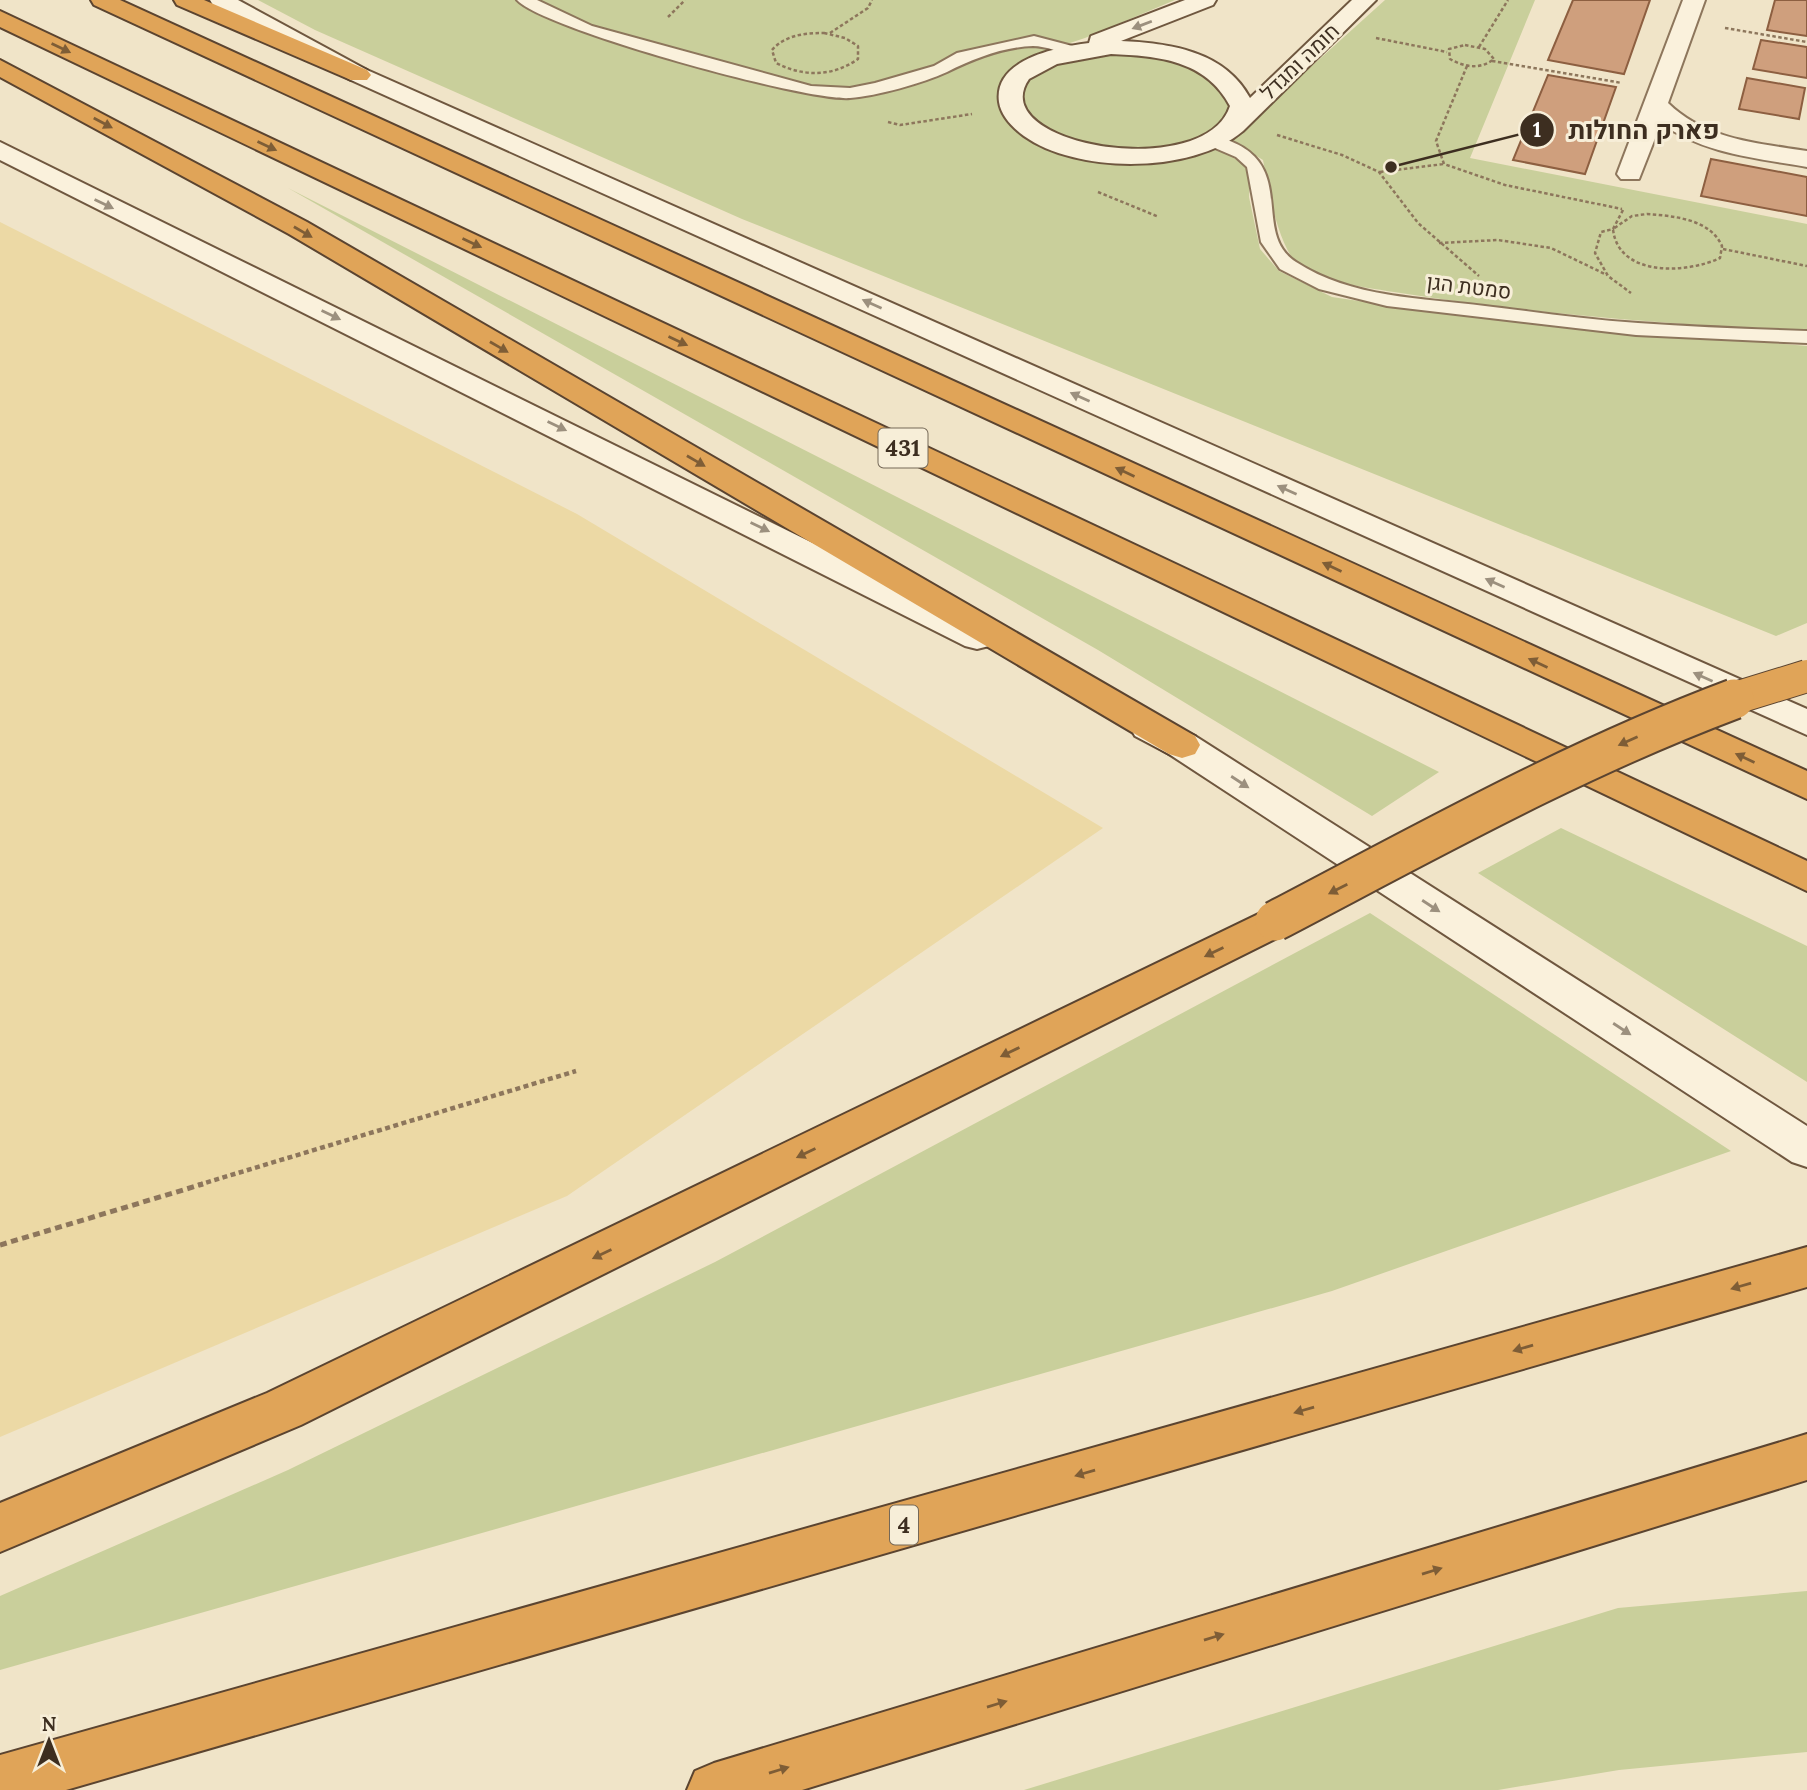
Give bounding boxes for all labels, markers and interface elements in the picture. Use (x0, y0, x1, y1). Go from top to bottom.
street label: חומה ומגדל (1254, 17, 1345, 106)
one-way arrow (1131, 19, 1152, 30)
one-way arrow (51, 42, 71, 53)
callout: פארק החולות (1520, 106, 1734, 153)
text: פארק החולות (1568, 113, 1720, 146)
text: 1 (1533, 116, 1541, 143)
one-way arrow (93, 117, 113, 129)
one-way arrow (257, 140, 277, 151)
one-way arrow (94, 198, 114, 209)
one-way arrow (293, 226, 313, 238)
one-way arrow (462, 237, 482, 249)
street label: סמטת הגן (1425, 268, 1513, 305)
one-way arrow (862, 298, 882, 310)
one-way arrow (321, 309, 341, 320)
one-way arrow (668, 335, 688, 346)
one-way arrow (490, 340, 509, 353)
one-way arrow (1069, 391, 1090, 402)
one-way arrow (547, 421, 567, 432)
road number: 431 (878, 428, 928, 468)
one-way arrow (686, 455, 706, 467)
one-way arrow (1115, 466, 1135, 478)
one-way arrow (1277, 484, 1297, 496)
one-way arrow (750, 522, 770, 533)
one-way arrow (1322, 561, 1342, 573)
one-way arrow (1485, 577, 1505, 589)
one-way arrow (1528, 657, 1549, 668)
one-way arrow (1693, 671, 1714, 682)
one-way arrow (1618, 735, 1638, 747)
one-way arrow (1735, 752, 1755, 764)
one-way arrow (1230, 776, 1249, 789)
one-way arrow (1328, 883, 1348, 894)
one-way arrow (1421, 899, 1441, 912)
one-way arrow (1204, 946, 1224, 957)
one-way arrow (1613, 1022, 1631, 1036)
one-way arrow (1000, 1047, 1020, 1058)
one-way arrow (796, 1148, 816, 1159)
one-way arrow (592, 1248, 612, 1260)
one-way arrow (1731, 1281, 1752, 1291)
one-way arrow (1511, 1343, 1533, 1354)
one-way arrow (1293, 1406, 1314, 1416)
one-way arrow (1074, 1468, 1095, 1478)
road number: 4 (890, 1506, 918, 1544)
one-way arrow (1421, 1566, 1442, 1576)
one-way arrow (1204, 1632, 1225, 1642)
one-way arrow (986, 1698, 1007, 1708)
north arrow (14, 1706, 84, 1776)
text: N (42, 1712, 57, 1736)
one-way arrow (769, 1765, 790, 1775)

